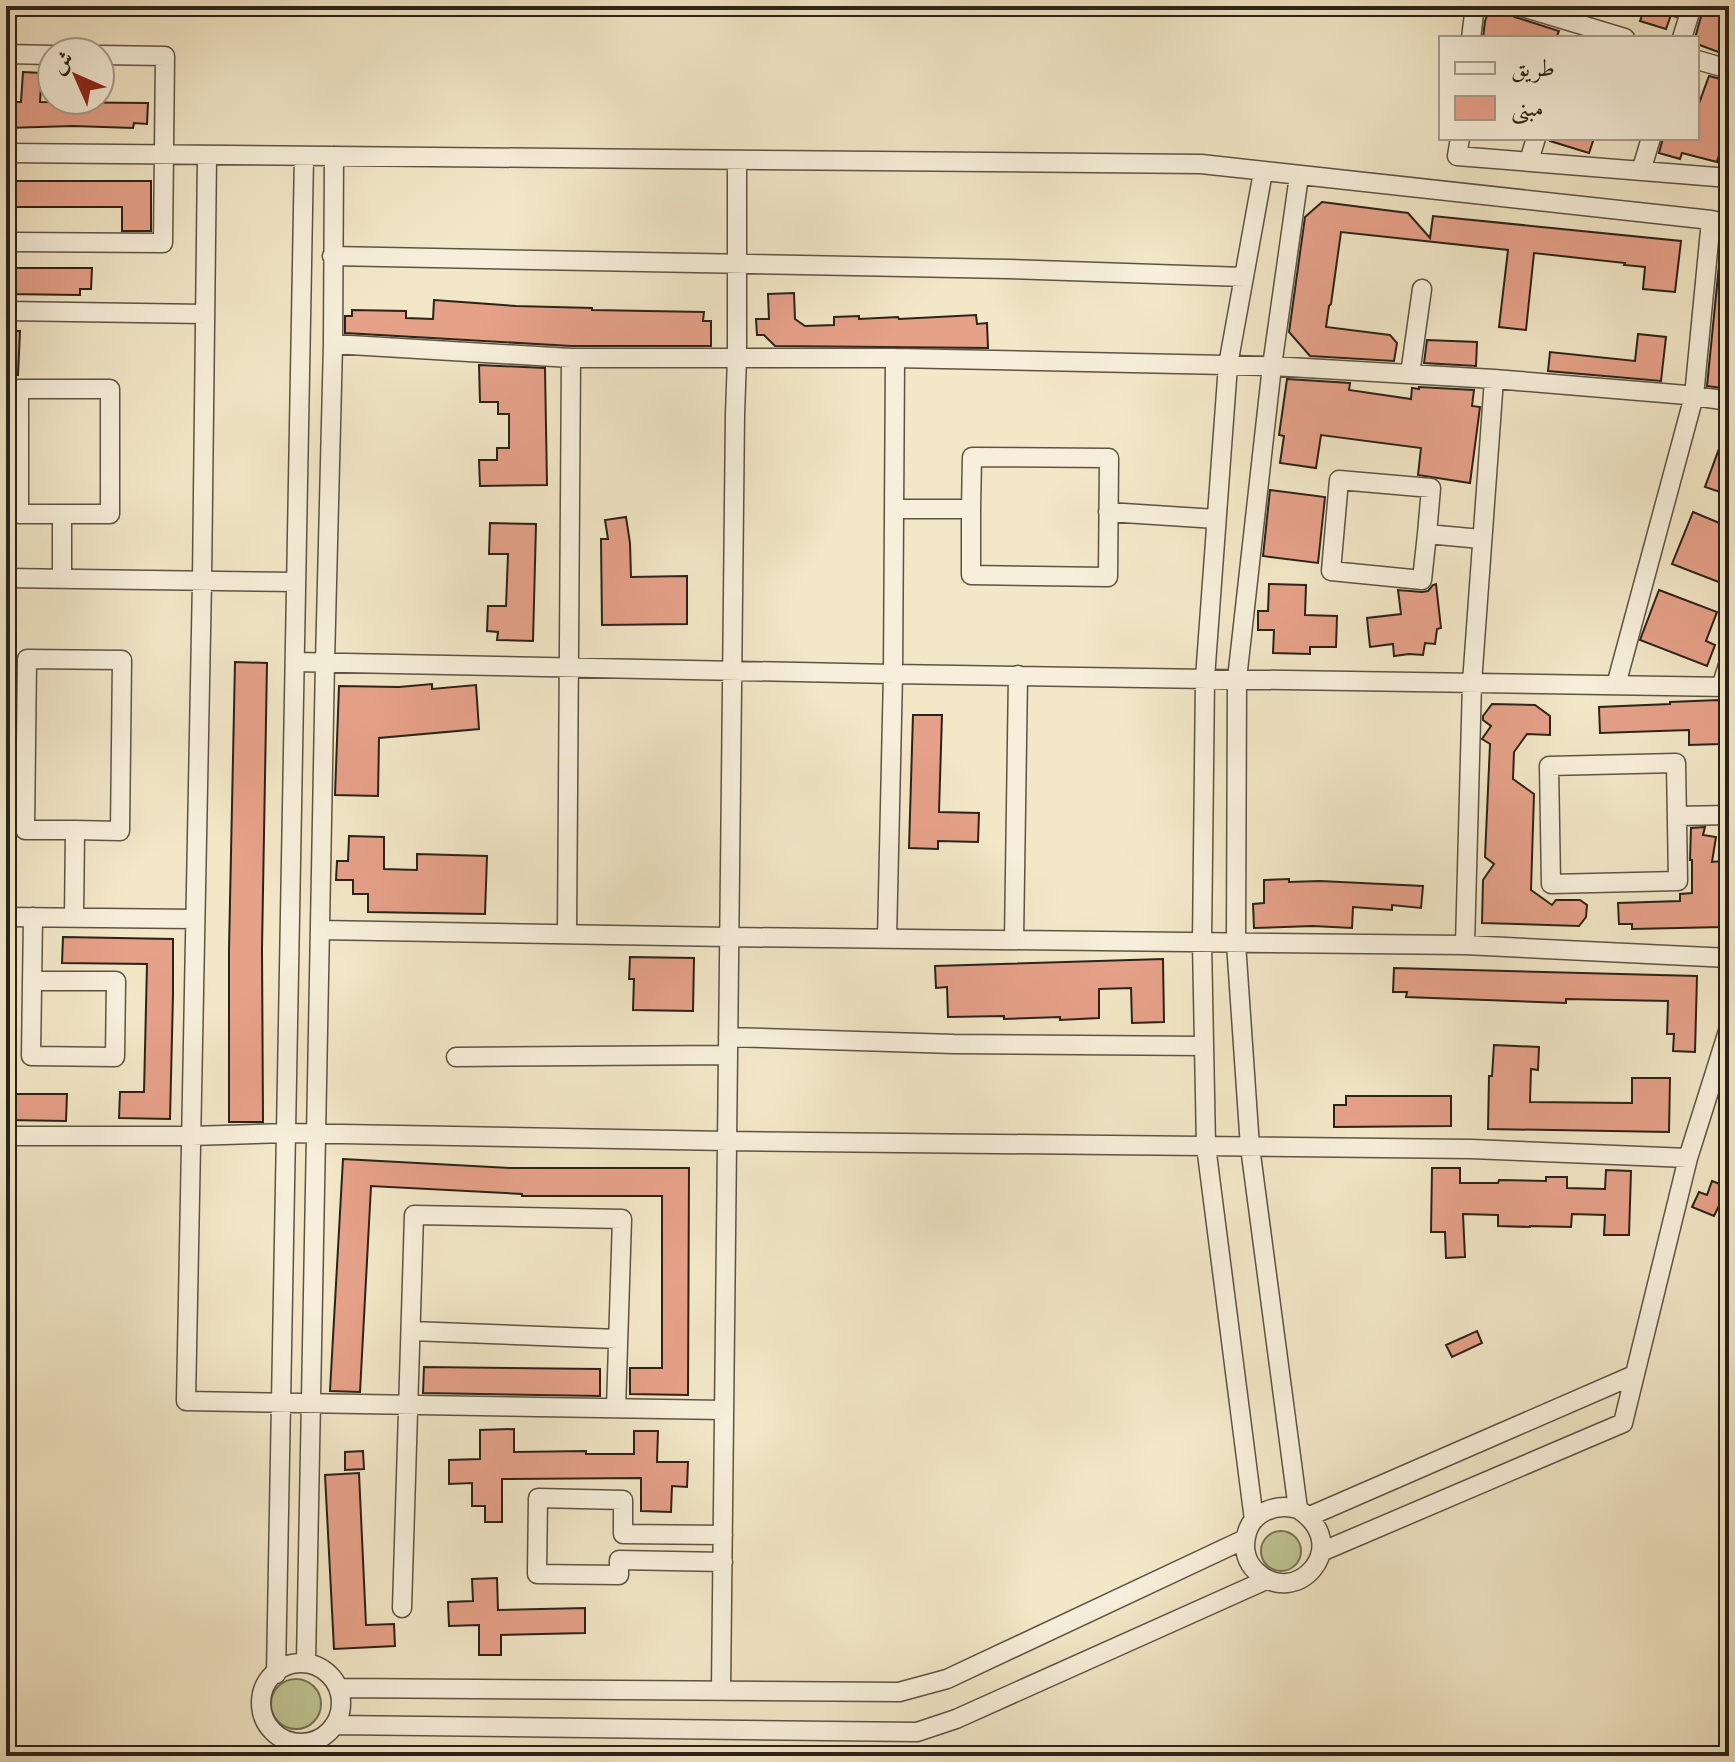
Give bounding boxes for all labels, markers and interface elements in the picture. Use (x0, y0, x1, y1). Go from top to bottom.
north arrow (36, 36, 116, 116)
legend (1439, 36, 1699, 140)
text: ش (45, 45, 80, 80)
text: طريق (1511, 53, 1555, 84)
text: مبنى (1511, 93, 1544, 125)

